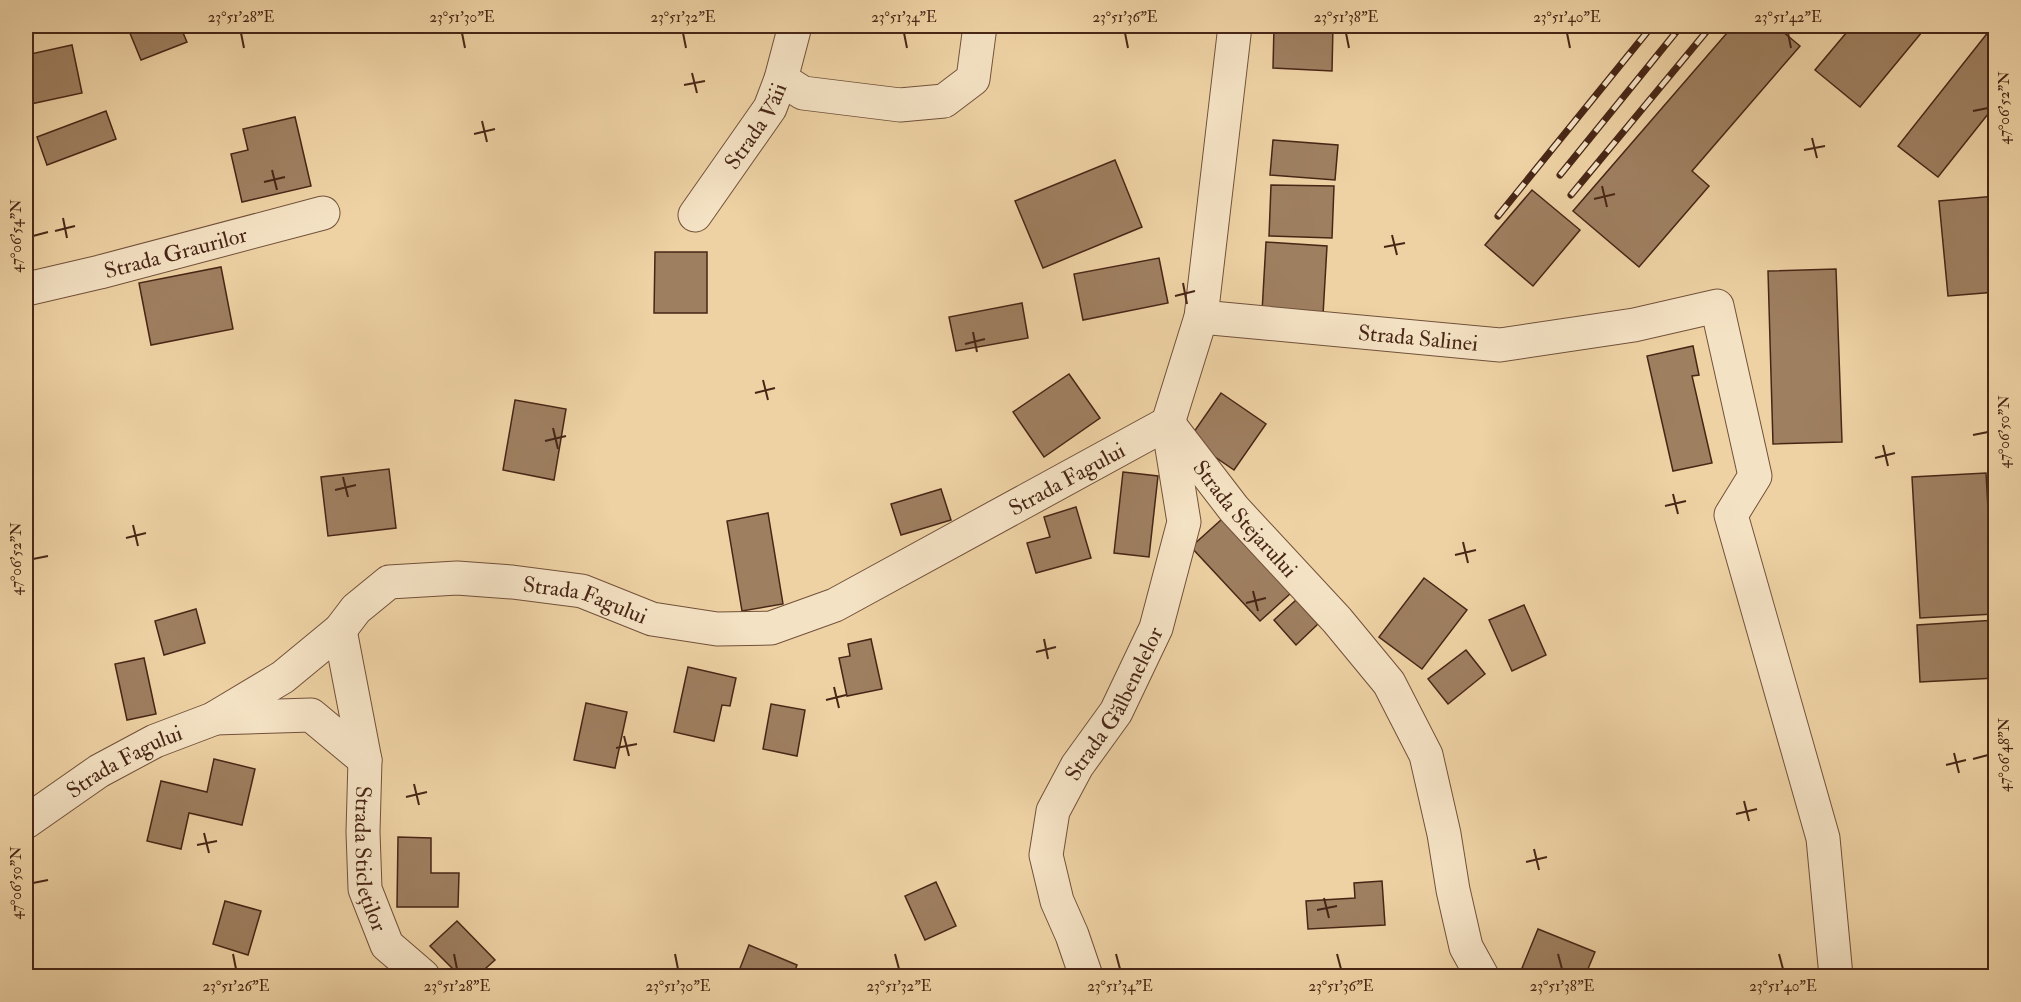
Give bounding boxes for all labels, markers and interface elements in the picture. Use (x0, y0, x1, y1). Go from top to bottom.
text: 23°51'28"E (208, 8, 274, 27)
text: 23°51'30"E (429, 8, 495, 27)
text: 23°51'32"E (650, 8, 716, 27)
text: 23°51'34"E (871, 8, 937, 27)
text: 23°51'36"E (1092, 8, 1158, 27)
text: 23°51'38"E (1314, 8, 1378, 27)
text: 23°51'40"E (1533, 8, 1601, 27)
text: 23°51'42"E (1754, 8, 1822, 27)
text: 47°06'52"N (1995, 71, 2014, 145)
street label: Strada Văii (718, 79, 793, 175)
text: 47°06'54"N (7, 199, 26, 273)
street label: Strada Graurilor (101, 221, 251, 285)
street label: Strada Salinei (1357, 319, 1479, 358)
text: 47°06'50"N (1995, 395, 2014, 469)
street label: Strada Fagului (1004, 436, 1130, 522)
street label: Strada Stejarului (1186, 455, 1303, 584)
text: 47°06'52"N (7, 522, 26, 596)
street label: Strada Fagului (521, 571, 651, 631)
street label: Strada Gălbenelelor (1059, 622, 1170, 786)
text: 47°06'48"N (1995, 717, 2014, 792)
street label: Strada Fagului (61, 719, 186, 805)
street label: Strada Sticleților (348, 786, 394, 936)
text: 47°06'50"N (7, 846, 26, 920)
text: 23°51'26"E (203, 977, 270, 996)
text: 23°51'28"E (424, 977, 490, 996)
text: 23°51'30"E (645, 977, 711, 996)
text: 23°51'32"E (866, 977, 932, 996)
text: 23°51'34"E (1087, 977, 1153, 996)
text: 23°51'36"E (1308, 977, 1374, 996)
text: 23°51'38"E (1530, 977, 1594, 996)
text: 23°51'40"E (1749, 977, 1817, 996)

